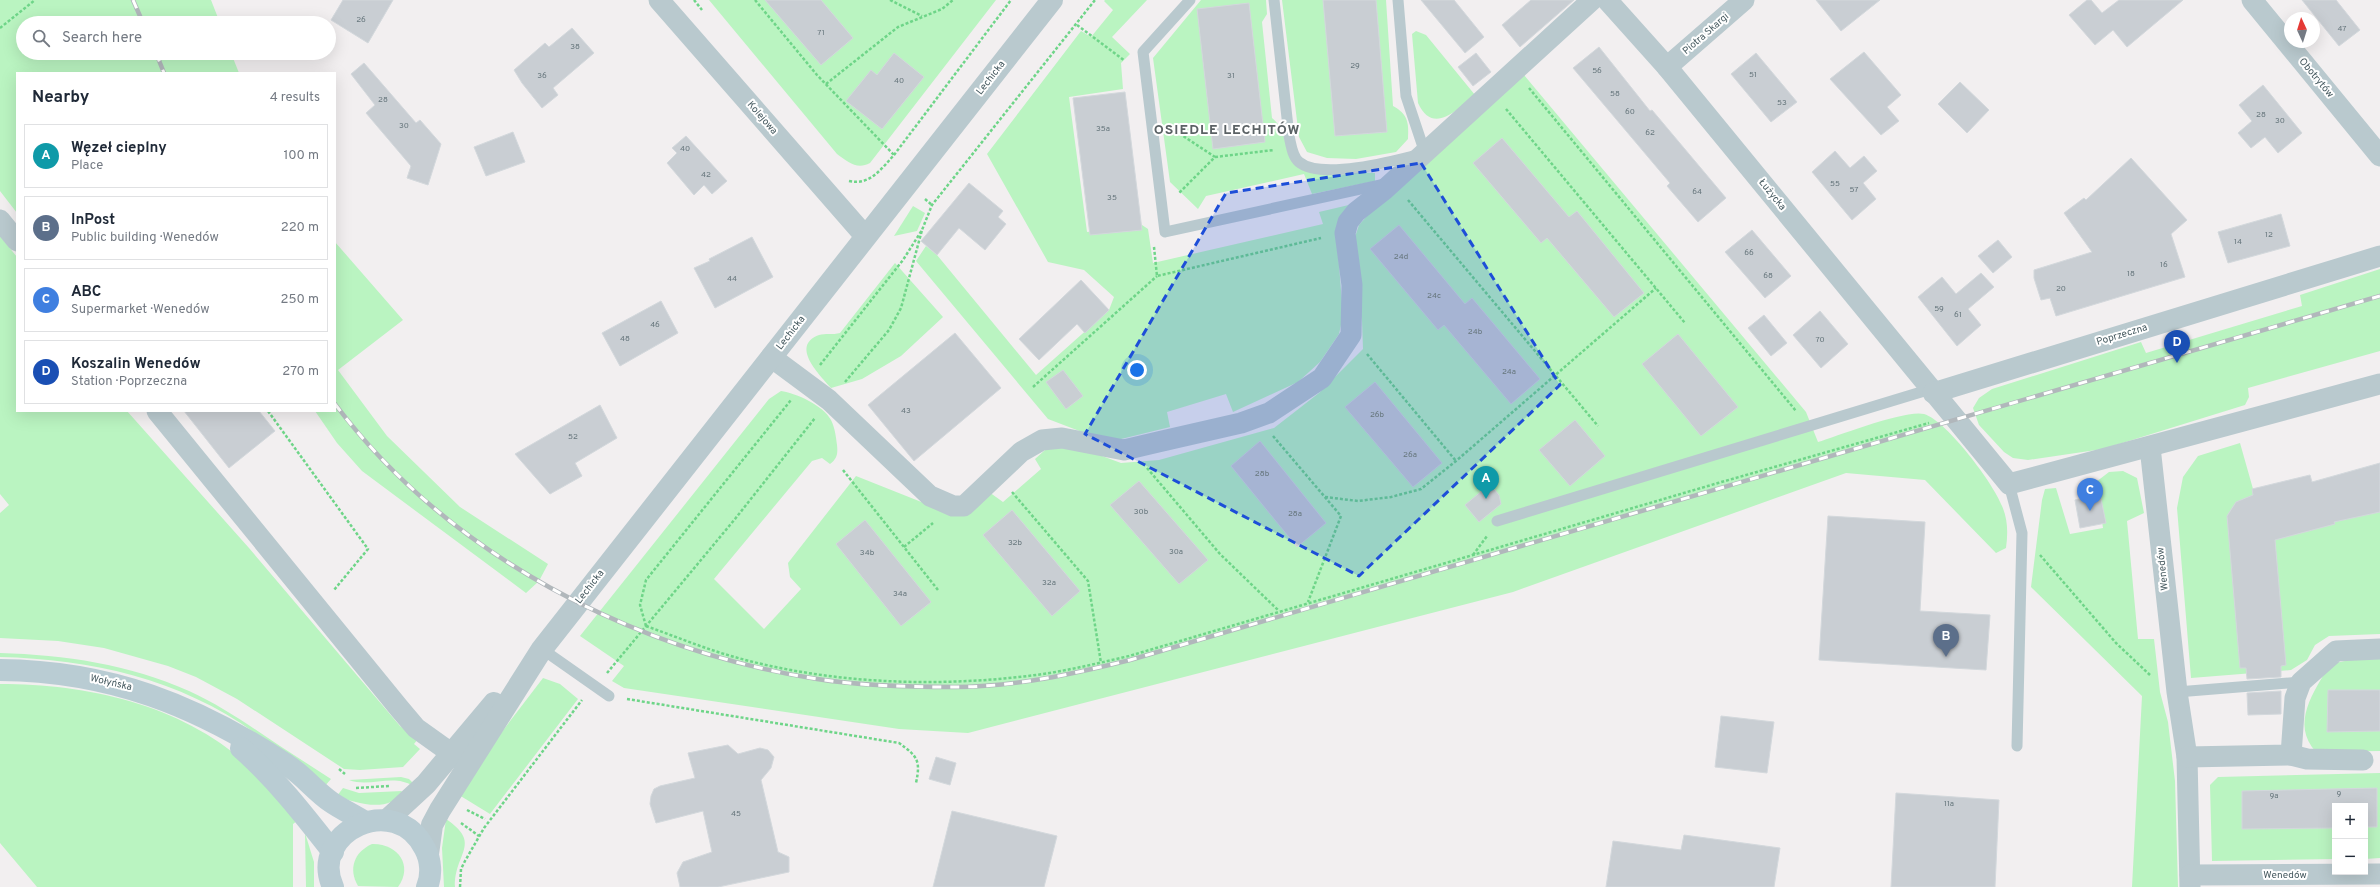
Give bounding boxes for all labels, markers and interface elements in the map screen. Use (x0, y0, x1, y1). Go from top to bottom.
street label: Piotra Skargi (1680, 10, 1732, 58)
north arrow (2284, 12, 2320, 48)
house number: 26 (356, 15, 366, 25)
search box (16, 16, 336, 60)
house number: 47 (2337, 24, 2347, 34)
icon: search (30, 27, 52, 49)
house number: 71 (817, 28, 825, 38)
text: Search here (62, 29, 142, 48)
house number: 38 (570, 42, 580, 52)
street label: Obotrytów (2296, 56, 2336, 100)
street label: Lechicka (974, 58, 1008, 98)
house number: 29 (1350, 61, 1360, 71)
house number: 56 (1592, 66, 1602, 76)
house number: 51 (1749, 70, 1757, 80)
house number: 36 (537, 71, 547, 81)
house number: 31 (1227, 71, 1235, 81)
house number: 40 (894, 76, 904, 86)
text: Nearby (32, 87, 89, 109)
house number: 58 (1610, 89, 1620, 99)
text: 4 results (270, 90, 320, 106)
house number: 28 (378, 95, 388, 105)
house number: 53 (1777, 98, 1787, 108)
street label: Kolejowa (744, 99, 780, 137)
house number: 60 (1625, 107, 1635, 117)
house number: 28 (2256, 110, 2266, 120)
house number: 30 (2275, 116, 2285, 126)
house number: 30 (399, 121, 409, 131)
district label: OSIEDLE LECHITÓW (1154, 121, 1300, 139)
house number: 35a (1096, 124, 1110, 134)
house number: 62 (1645, 128, 1655, 138)
text: Węzeł cieplny (71, 139, 167, 158)
house number: 40 (680, 144, 690, 154)
text: A (41, 148, 51, 164)
text: 100 m (283, 148, 319, 164)
text: Place (71, 158, 103, 174)
house number: 42 (701, 170, 711, 180)
street label: Łużycka (1755, 177, 1789, 213)
house number: 55 (1830, 179, 1840, 189)
house number: 57 (1849, 185, 1859, 195)
house number: 64 (1692, 187, 1702, 197)
house number: 35 (1107, 193, 1117, 203)
text: InPost (71, 211, 115, 230)
text: B (42, 220, 50, 236)
text: 220 m (281, 220, 319, 236)
text: Public building · Wenedów (71, 230, 219, 246)
house number: 12 (2265, 230, 2273, 240)
house number: 14 (2234, 237, 2242, 247)
house number: 66 (1744, 248, 1754, 258)
house number: 24d (1394, 252, 1408, 262)
house number: 16 (2160, 260, 2168, 270)
house number: 18 (2127, 269, 2135, 279)
house number: 68 (1763, 271, 1773, 281)
house number: 44 (727, 274, 737, 284)
text: ABC (71, 283, 101, 302)
house number: 20 (2056, 284, 2066, 294)
house number: 24c (1427, 291, 1441, 301)
text: C (42, 292, 50, 308)
text: 250 m (281, 292, 319, 308)
text: Supermarket · Wenedów (71, 302, 209, 318)
house number: 59 (1934, 304, 1944, 314)
house number: 61 (1954, 310, 1962, 320)
street label: Lechicka (774, 313, 808, 353)
house number: 46 (650, 320, 660, 330)
street label: Poprzeczna (2095, 321, 2149, 349)
house number: 24b (1468, 327, 1483, 337)
pin: D (2164, 330, 2190, 363)
house number: 48 (620, 334, 630, 344)
house number: 70 (1815, 335, 1825, 345)
text: Koszalin Wenedów (71, 355, 201, 374)
your location (1127, 360, 1147, 380)
text: D (41, 364, 51, 380)
text: 270 m (282, 364, 319, 380)
house number: 24a (1502, 367, 1516, 377)
text: Station · Poprzeczna (71, 374, 187, 390)
house number: 43 (901, 406, 911, 416)
house number: 26b (1370, 410, 1385, 420)
house number: 52 (568, 432, 578, 442)
house number: 26a (1403, 450, 1417, 460)
pin: A (1473, 466, 1499, 499)
house number: 28b (1255, 469, 1270, 479)
pin: C (2077, 478, 2103, 511)
house number: 30b (1134, 507, 1149, 517)
house number: 28a (1288, 509, 1302, 519)
house number: 32b (1008, 538, 1023, 548)
house number: 30a (1169, 547, 1183, 557)
street label: Wenedów (2154, 547, 2172, 591)
house number: 34b (860, 548, 875, 558)
street label: Lechicka (573, 567, 607, 607)
house number: 32a (1042, 578, 1056, 588)
house number: 34a (893, 589, 907, 599)
pin: B (1933, 624, 1959, 657)
street label: Wołyńska (89, 672, 133, 694)
house number: 9 (2337, 789, 2342, 799)
house number: 9a (2270, 791, 2278, 801)
house number: 11a (1944, 799, 1954, 809)
map controls (2332, 803, 2368, 875)
button: + (2332, 803, 2368, 839)
house number: 45 (731, 809, 741, 819)
button: − (2332, 839, 2368, 875)
street label: Wenedów (2263, 869, 2307, 882)

